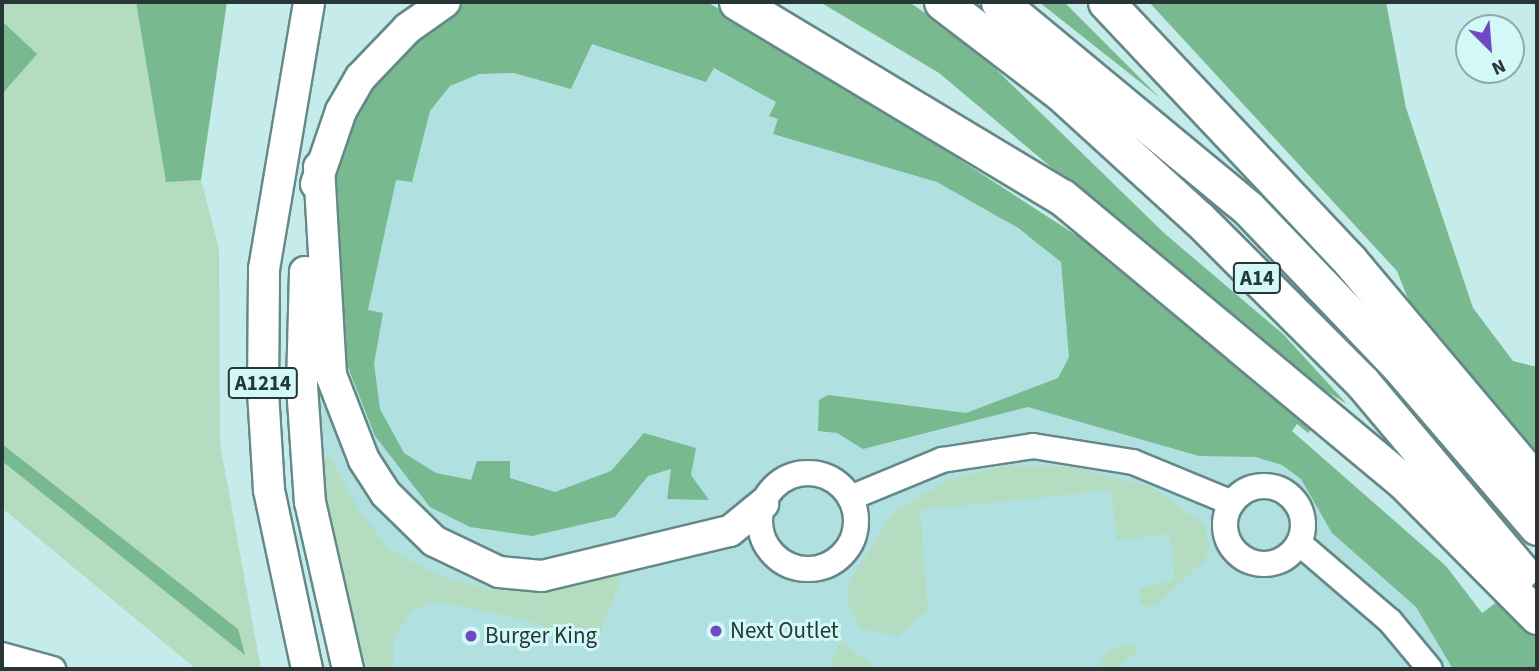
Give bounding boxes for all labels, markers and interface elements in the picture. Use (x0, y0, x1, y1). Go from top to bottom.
north arrow (1455, 14, 1525, 84)
text: N (1487, 52, 1510, 82)
road number: A14 (1232, 260, 1282, 296)
road number: A1214 (226, 366, 300, 400)
place label: Next Outlet (730, 617, 839, 645)
place label: Burger King (485, 622, 597, 650)
marker: Next Outlet (708, 623, 724, 639)
marker: Burger King (463, 628, 479, 644)

